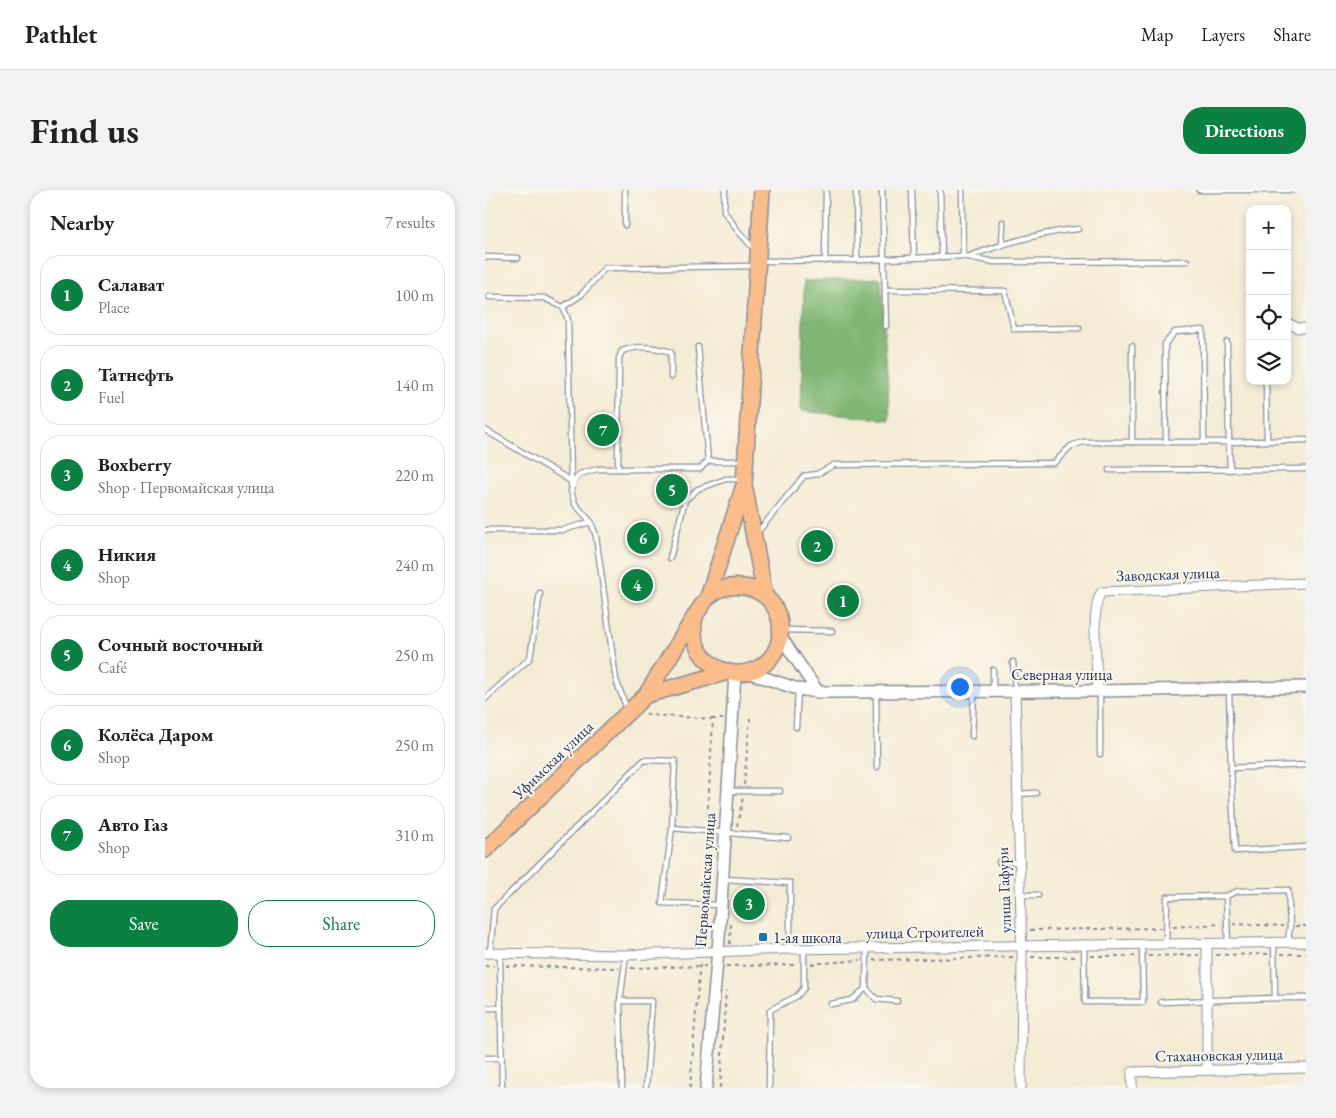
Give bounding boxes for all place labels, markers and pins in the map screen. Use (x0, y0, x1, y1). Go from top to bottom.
pin: 7 (587, 411, 619, 449)
pin: 5 (656, 471, 688, 509)
pin: 6 (627, 519, 659, 557)
pin: 2 (801, 527, 833, 565)
pin: 4 (621, 566, 653, 604)
pin: 1 (827, 582, 859, 620)
pin: 3 (733, 885, 765, 923)
place label: 1-ая школа (773, 927, 842, 948)
marker: 1-ая школа (757, 931, 769, 943)

